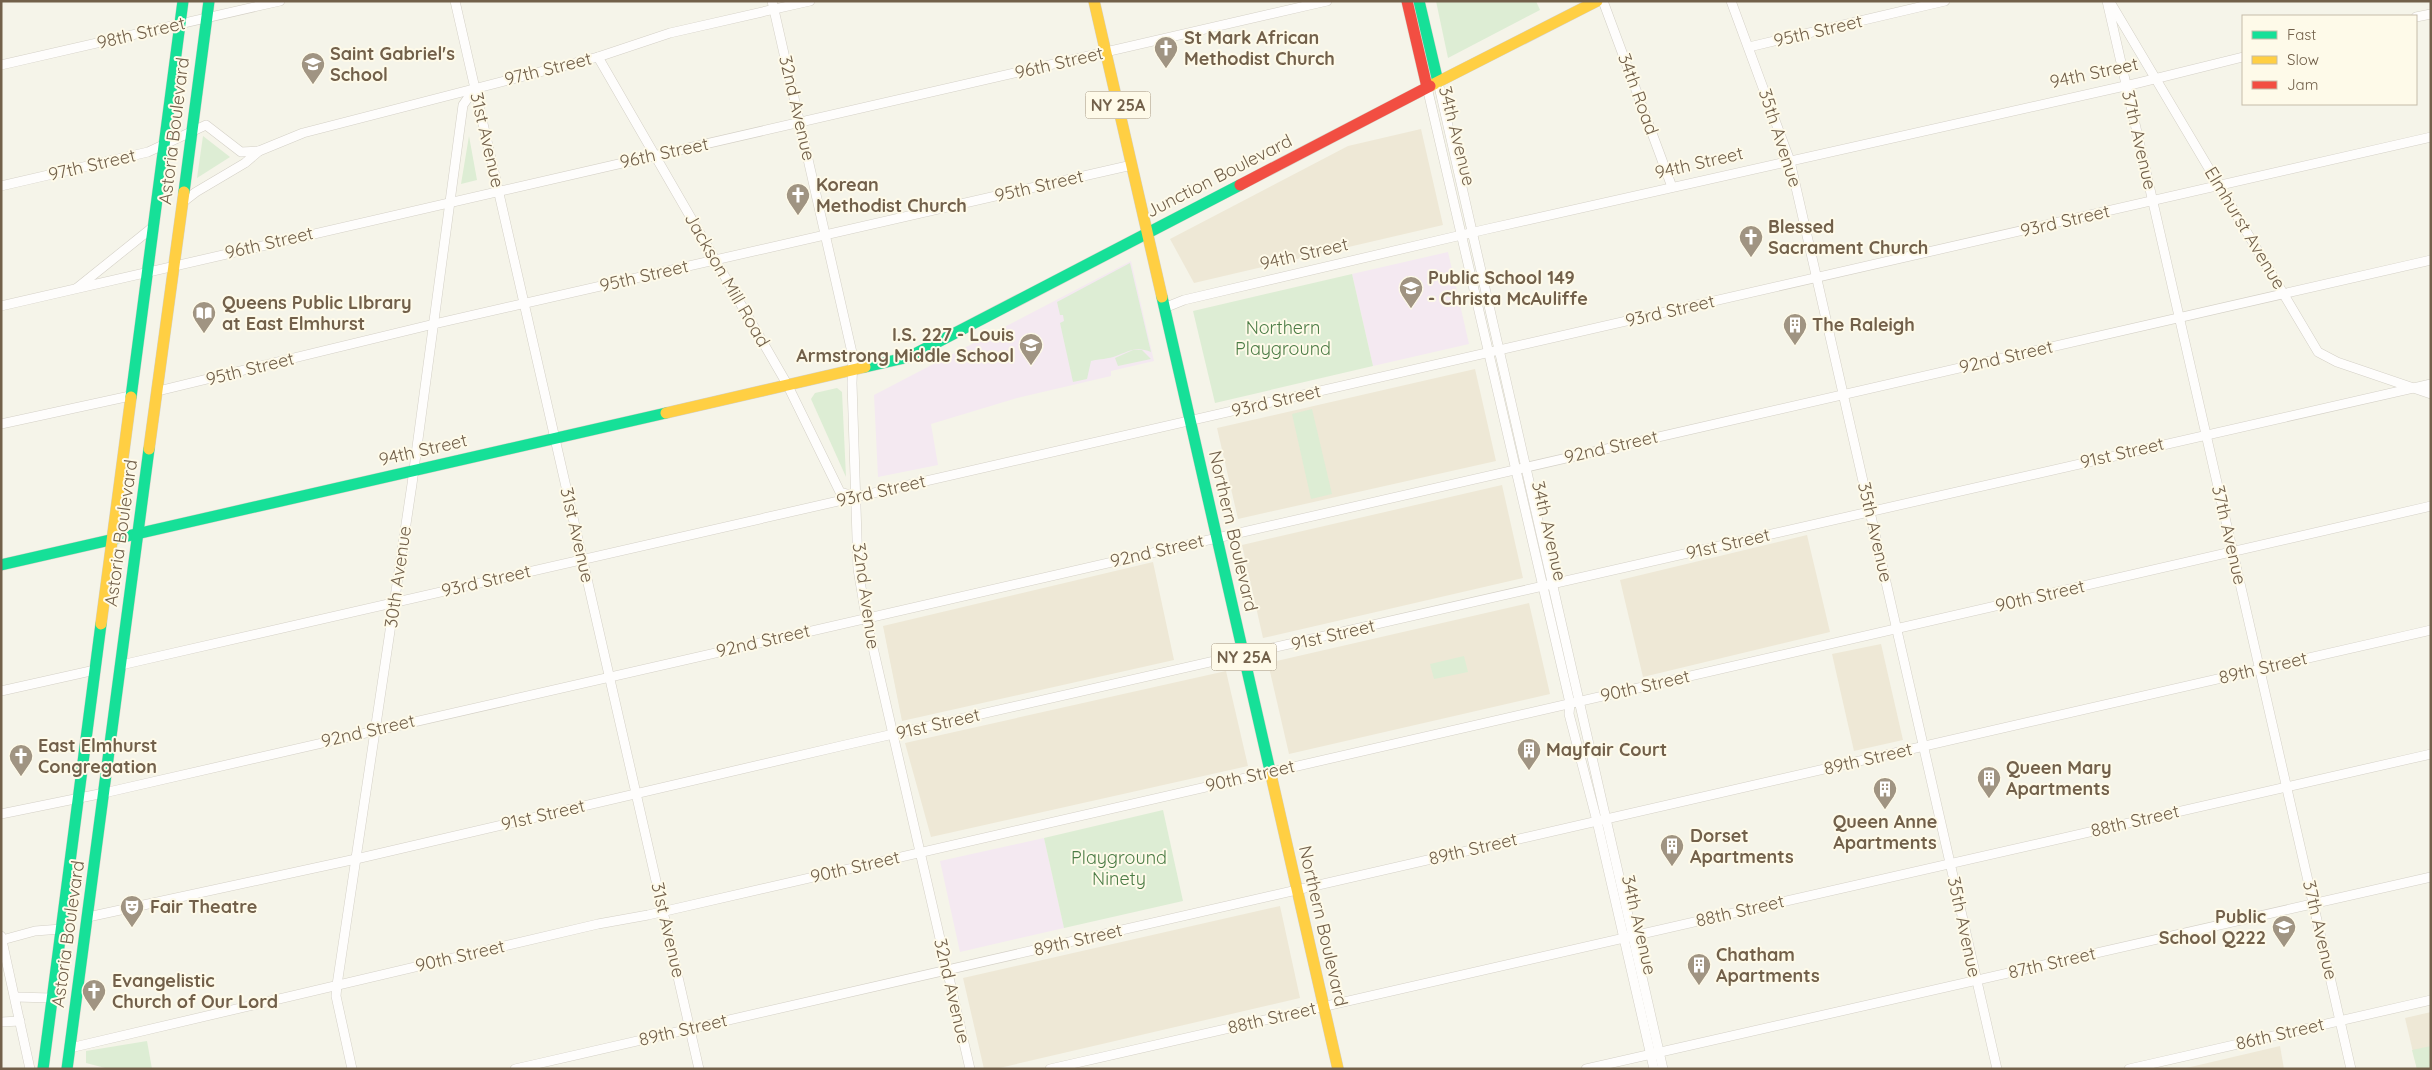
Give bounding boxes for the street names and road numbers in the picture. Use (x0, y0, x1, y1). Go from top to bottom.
street label: 95th Street (1771, 9, 1864, 52)
street label: 98th Street (94, 11, 187, 54)
street label: 96th Street (1012, 41, 1105, 84)
street label: 97th Street (502, 47, 594, 90)
street label: 34th Road (1613, 50, 1664, 138)
street label: 94th Street (2048, 52, 2140, 93)
street label: 32nd Avenue (774, 53, 821, 163)
street label: Astoria Boulevard (153, 56, 194, 206)
street label: 34th Avenue (1434, 84, 1481, 188)
street label: 35th Avenue (1754, 86, 1807, 190)
street label: 37th Avenue (2117, 88, 2162, 192)
street label: 31st Avenue (465, 90, 510, 190)
road number: NY 25A (1086, 92, 1150, 118)
street label: Junction Boulevard (1142, 129, 1296, 222)
street label: 96th Street (617, 132, 710, 173)
street label: 94th Street (1652, 141, 1745, 184)
street label: 97th Street (46, 143, 138, 186)
street label: Elmhurst Avenue (2200, 162, 2291, 293)
street label: 95th Street (992, 164, 1085, 207)
street label: 93rd Street (2018, 199, 2112, 242)
street label: Jackson Mill Road (680, 208, 775, 351)
street label: 96th Street (222, 221, 315, 264)
street label: 94th Street (1257, 232, 1350, 275)
street label: 95th Street (597, 254, 690, 297)
street label: 93rd Street (1623, 289, 1717, 332)
street label: 92nd Street (1957, 335, 2055, 378)
street label: 95th Street (203, 346, 296, 391)
street label: 93rd Street (1229, 379, 1323, 422)
street label: 92nd Street (1562, 425, 1660, 468)
street label: 94th Street (376, 428, 469, 471)
street label: 91st Street (2078, 432, 2166, 473)
street label: Northern Boulevard (1204, 448, 1263, 614)
street label: Astoria Boulevard (99, 458, 142, 608)
street label: 93rd Street (834, 469, 928, 512)
street label: 34th Avenue (1527, 479, 1572, 583)
street label: 35th Avenue (1853, 480, 1898, 584)
street label: 37th Avenue (2207, 483, 2252, 587)
street label: 31st Avenue (555, 485, 600, 585)
street label: 91st Street (1684, 523, 1772, 564)
street label: 30th Avenue (379, 524, 416, 630)
street label: 92nd Street (1108, 529, 1206, 572)
street label: 32nd Avenue (848, 541, 885, 651)
street label: 93rd Street (439, 559, 533, 602)
street label: 90th Street (1993, 574, 2087, 617)
street label: 91st Street (1289, 614, 1377, 655)
street label: 92nd Street (714, 619, 812, 662)
road number: NY 25A (1212, 644, 1276, 670)
street label: 89th Street (2216, 646, 2309, 689)
street label: 90th Street (1598, 664, 1692, 707)
street label: 91st Street (894, 703, 982, 744)
street label: 92nd Street (319, 709, 417, 752)
street label: 89th Street (1821, 737, 1914, 780)
street label: 90th Street (1203, 754, 1297, 797)
street label: 91st Street (499, 794, 587, 835)
street label: 88th Street (2089, 799, 2181, 842)
street label: 89th Street (1426, 827, 1519, 870)
street label: Northern Boulevard (1294, 843, 1353, 1009)
street label: 90th Street (808, 845, 902, 888)
street label: Astoria Boulevard (46, 859, 89, 1009)
street label: 34th Avenue (1617, 873, 1662, 977)
street label: 35th Avenue (1943, 875, 1986, 979)
street label: 37th Avenue (2298, 878, 2343, 982)
street label: 31st Avenue (646, 880, 691, 980)
street label: 88th Street (1694, 889, 1786, 932)
street label: 89th Street (1031, 918, 1124, 961)
street label: 90th Street (413, 934, 507, 977)
street label: 32nd Avenue (929, 936, 976, 1046)
street label: 87th Street (2006, 941, 2098, 984)
street label: 88th Street (1226, 996, 1318, 1039)
street label: 89th Street (636, 1008, 729, 1051)
street label: 86th Street (2234, 1012, 2326, 1055)

